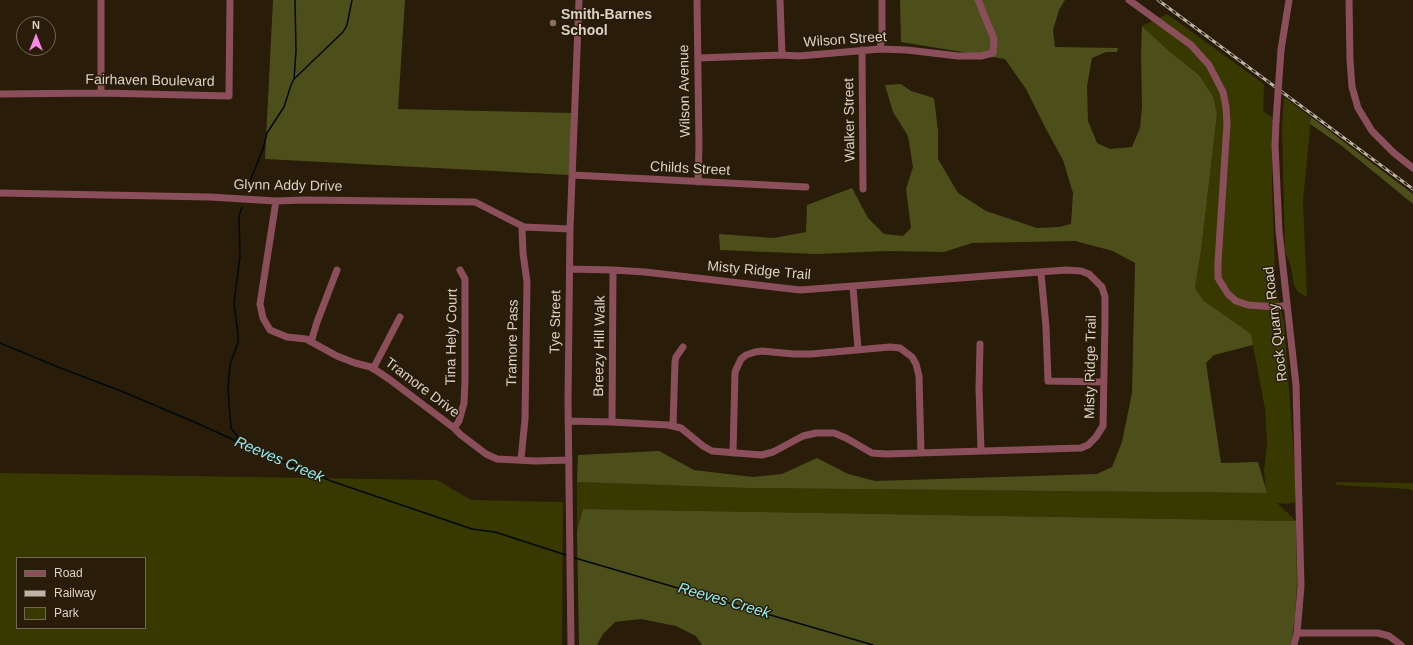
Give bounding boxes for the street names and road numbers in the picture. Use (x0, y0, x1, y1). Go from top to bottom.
street label: Wilson Street (803, 29, 887, 51)
street label: Wilson Avenue (676, 44, 694, 138)
street label: Fairhaven Boulevard (85, 71, 215, 91)
street label: Walker Street (841, 78, 859, 162)
street label: Childs Street (650, 159, 730, 179)
street label: Glynn Addy Drive (233, 177, 343, 195)
street label: Misty Ridge Trail (707, 258, 811, 284)
street label: Rock Quarry Road (1261, 265, 1291, 383)
street label: Tina Hely Court (443, 288, 461, 386)
street label: Tye Street (547, 290, 565, 354)
street label: Breezy Hill Walk (591, 295, 609, 397)
street label: Tramore Pass (504, 299, 522, 387)
street label: Misty Ridge Trail (1082, 315, 1100, 419)
street label: Tramore Drive (381, 355, 463, 421)

